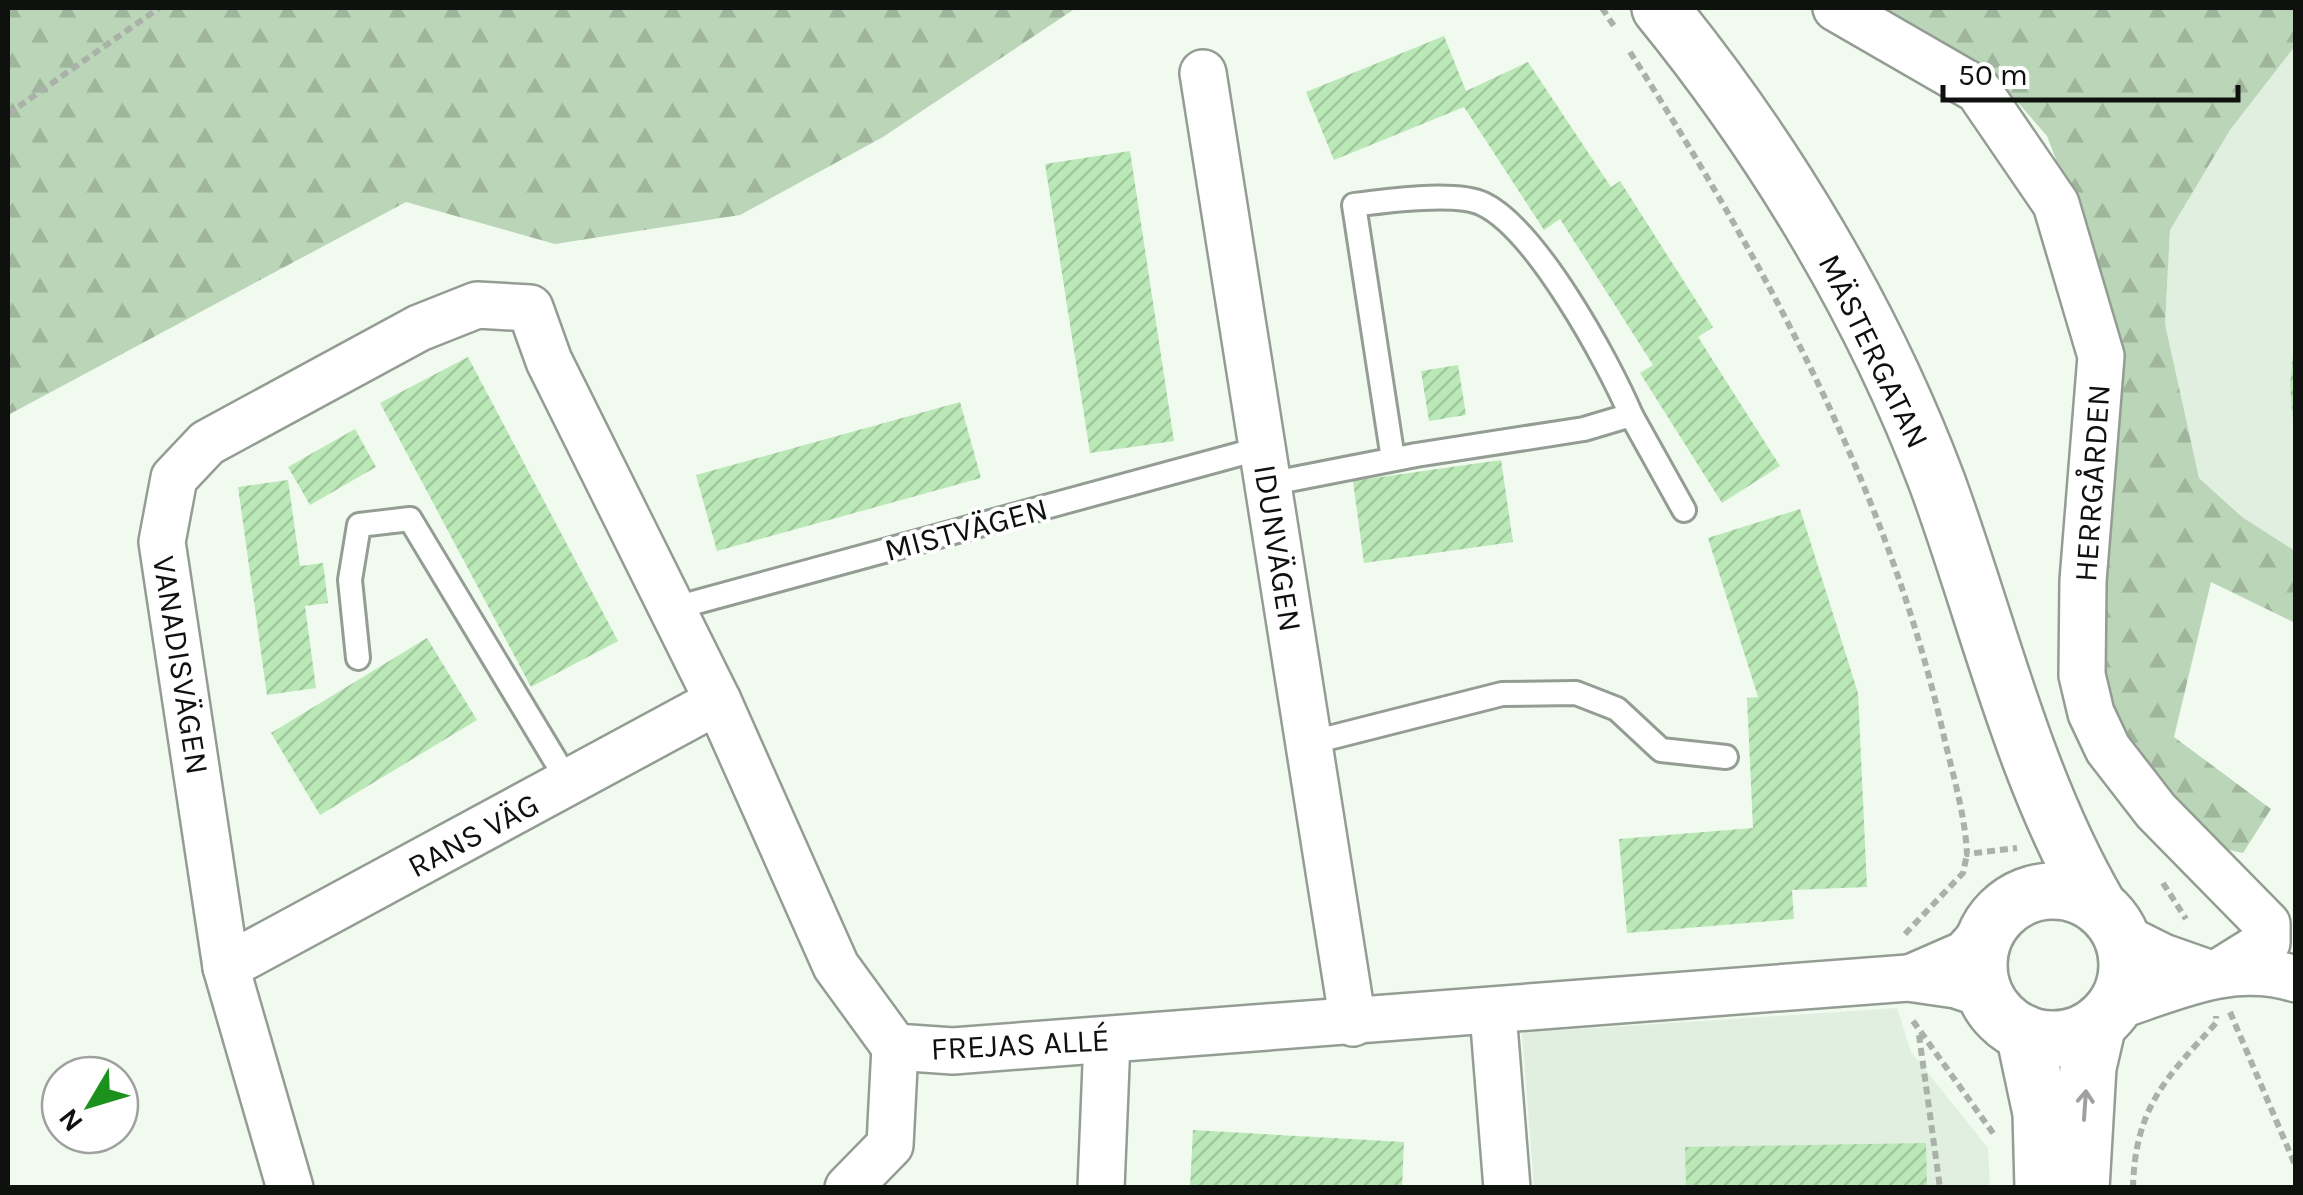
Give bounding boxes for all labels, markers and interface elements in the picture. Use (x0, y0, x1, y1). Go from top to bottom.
scale bar (1943, 40, 2238, 102)
text: 50 m (1958, 57, 2028, 93)
street label: MÄSTERGATAN (1811, 248, 1936, 454)
street label: HERRGÅRDEN (2067, 383, 2118, 583)
street label: IDUNVÄGEN (1246, 462, 1309, 634)
street label: MISTVÄGEN (881, 490, 1052, 569)
street label: VANADISVÄGEN (145, 553, 216, 777)
street label: RANS VÄG (402, 786, 545, 885)
street label: FREJAS ALLÉ (930, 1019, 1110, 1068)
north arrow (40, 1055, 140, 1155)
one-way arrow (2075, 1089, 2094, 1122)
text: N (52, 1102, 90, 1138)

